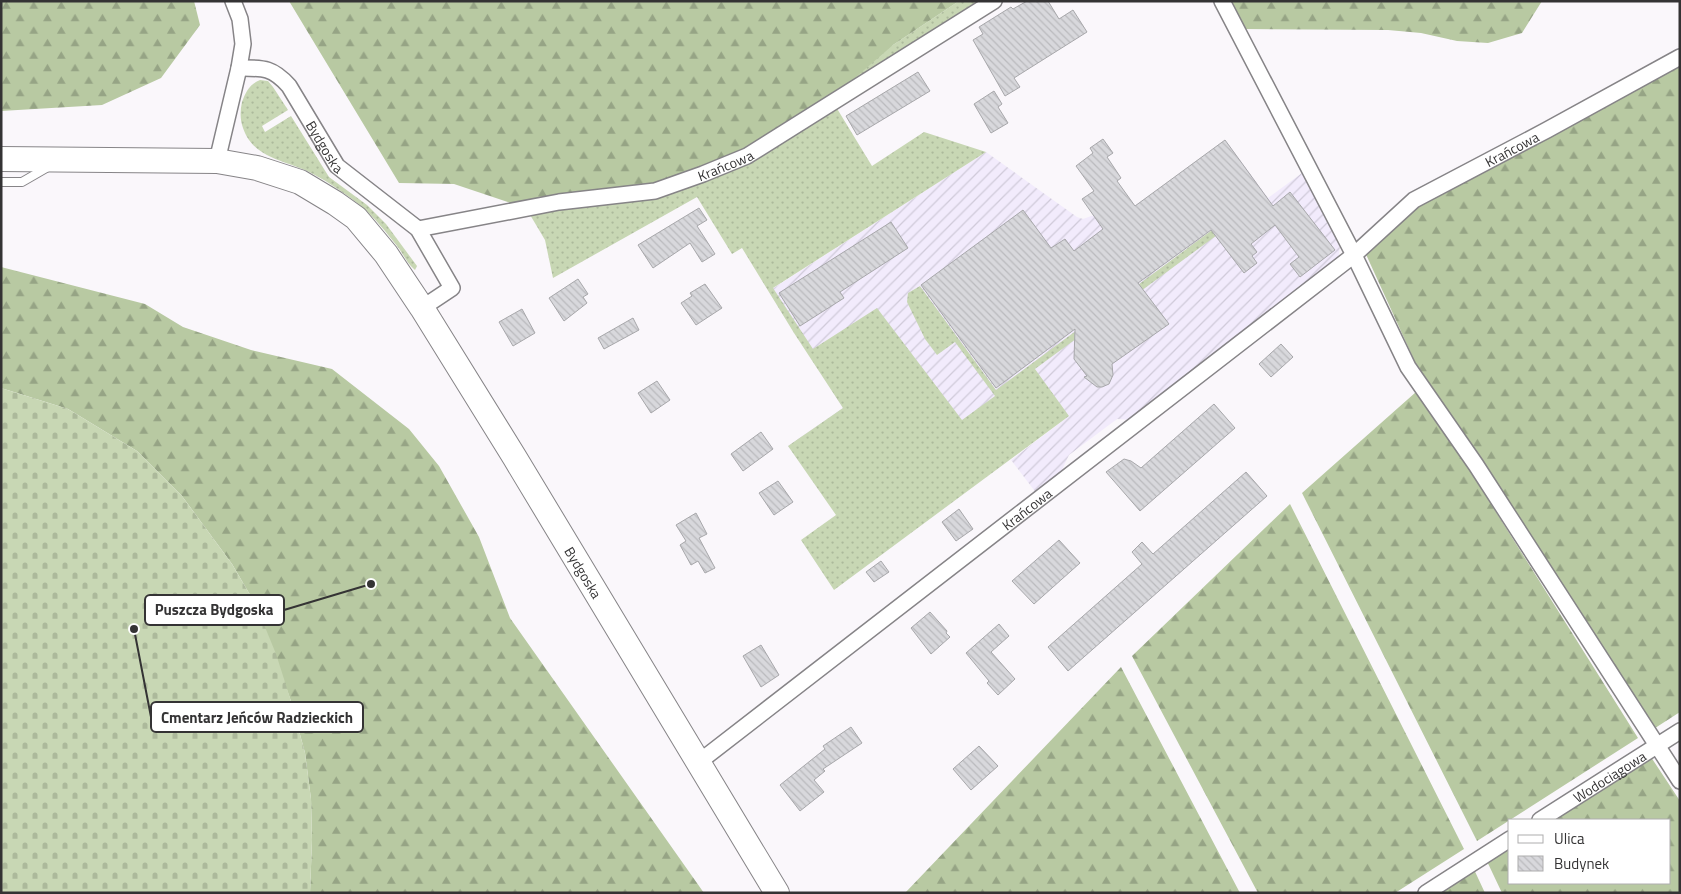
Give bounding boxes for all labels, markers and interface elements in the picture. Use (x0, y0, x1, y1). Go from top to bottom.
street label: Bydgoska (301, 116, 348, 178)
street label: Krańcowa (1481, 126, 1542, 171)
street label: Krańcowa (695, 144, 757, 186)
street label: Krańcowa (997, 482, 1056, 535)
street label: Bydgoska (560, 542, 608, 602)
callout: Puszcza Bydgoska (145, 595, 284, 625)
text: Puszcza Bydgoska (155, 598, 274, 621)
callout: Cmentarz Jeńców Radzieckich (151, 702, 363, 732)
text: Cmentarz Jeńców Radzieckich (161, 706, 353, 729)
street label: Wodociągowa (1569, 745, 1650, 807)
legend (1508, 819, 1671, 884)
text: Ulica (1554, 827, 1585, 850)
text: Budynek (1554, 852, 1609, 875)

